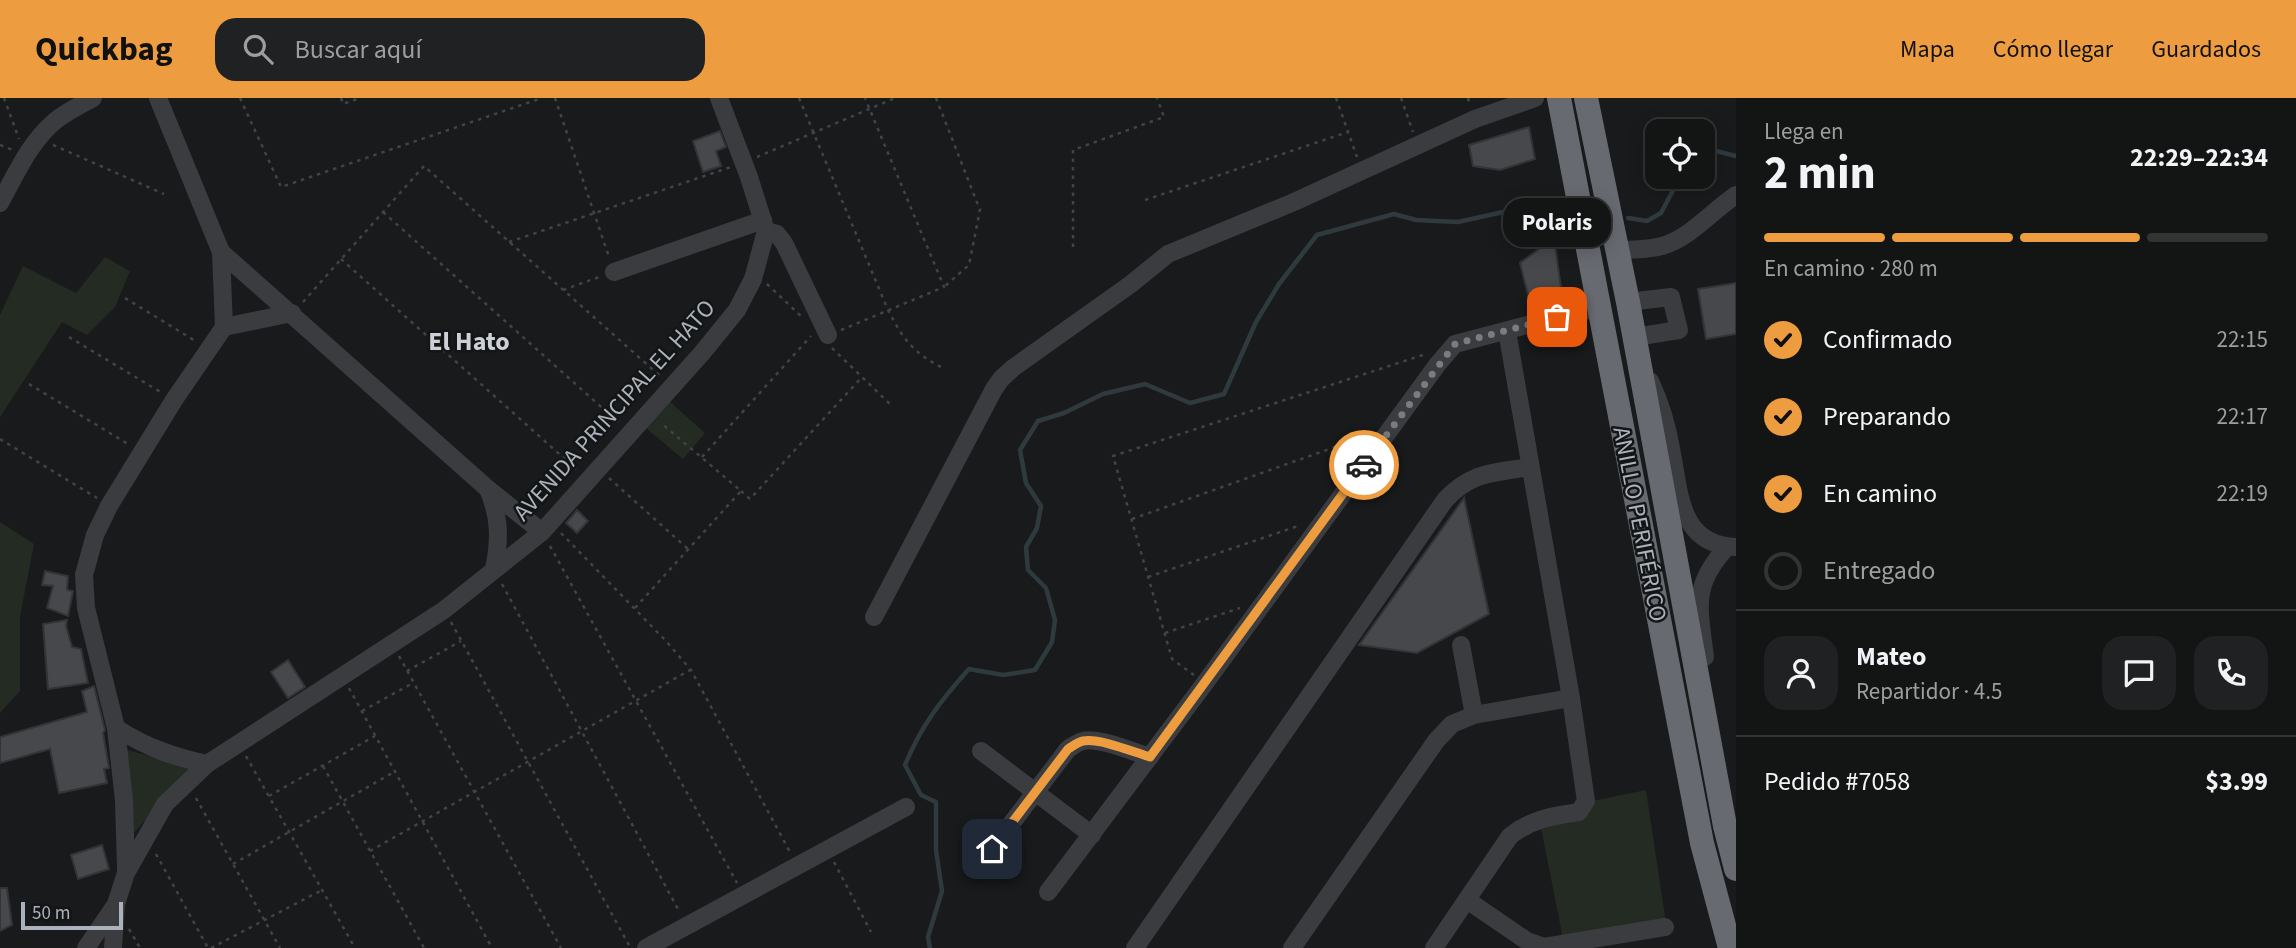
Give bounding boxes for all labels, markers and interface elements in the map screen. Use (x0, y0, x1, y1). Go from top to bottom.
search box (215, 18, 705, 81)
text: Quickbag (35, 26, 173, 73)
icon: search (239, 30, 277, 68)
text: Buscar aquí (295, 31, 422, 68)
text: Mapa (1900, 32, 1955, 67)
text: Cómo llegar (1993, 32, 2113, 67)
text: Guardados (2151, 32, 2261, 67)
text: Llega en (1764, 115, 1844, 148)
map controls (1645, 119, 1715, 189)
button: locate (1645, 119, 1715, 189)
text: 22:29–22:34 (2130, 139, 2268, 176)
text: 2 min (1764, 141, 1876, 206)
callout: Polaris (1503, 198, 1611, 247)
text: Polaris (1522, 206, 1592, 239)
text: En camino · 280 m (1764, 252, 1938, 285)
pin (1527, 287, 1587, 347)
street label: AVENIDA PRINCIPAL EL HATO (505, 292, 724, 529)
icon: bag (1538, 298, 1576, 336)
icon: check (1764, 321, 1802, 359)
text: Confirmado (1823, 321, 1952, 358)
district label: El Hato (428, 323, 510, 360)
text: 22:15 (2217, 323, 2268, 356)
icon: check (1764, 398, 1802, 436)
text: Preparando (1823, 398, 1951, 435)
text: 22:17 (2217, 400, 2268, 433)
street label: ANILLO PERIFÉRICO (1603, 424, 1676, 625)
courier (1329, 430, 1399, 500)
icon: car (1345, 446, 1383, 484)
icon: check (1764, 475, 1802, 513)
text: En camino (1823, 475, 1937, 512)
text: 22:19 (2217, 477, 2268, 510)
text: Entregado (1823, 552, 1935, 589)
button: person (1764, 636, 1838, 710)
button: chat (2102, 636, 2176, 710)
button: phone (2194, 636, 2268, 710)
text: Mateo (1856, 638, 1926, 675)
text: Repartidor · 4.5 (1856, 675, 2002, 708)
text: Pedido #7058 (1764, 763, 1910, 800)
text: $3.99 (2205, 763, 2268, 800)
pin (962, 819, 1022, 879)
icon: home (973, 830, 1011, 868)
scale bar (21, 899, 122, 931)
text: 50 m (32, 900, 70, 927)

